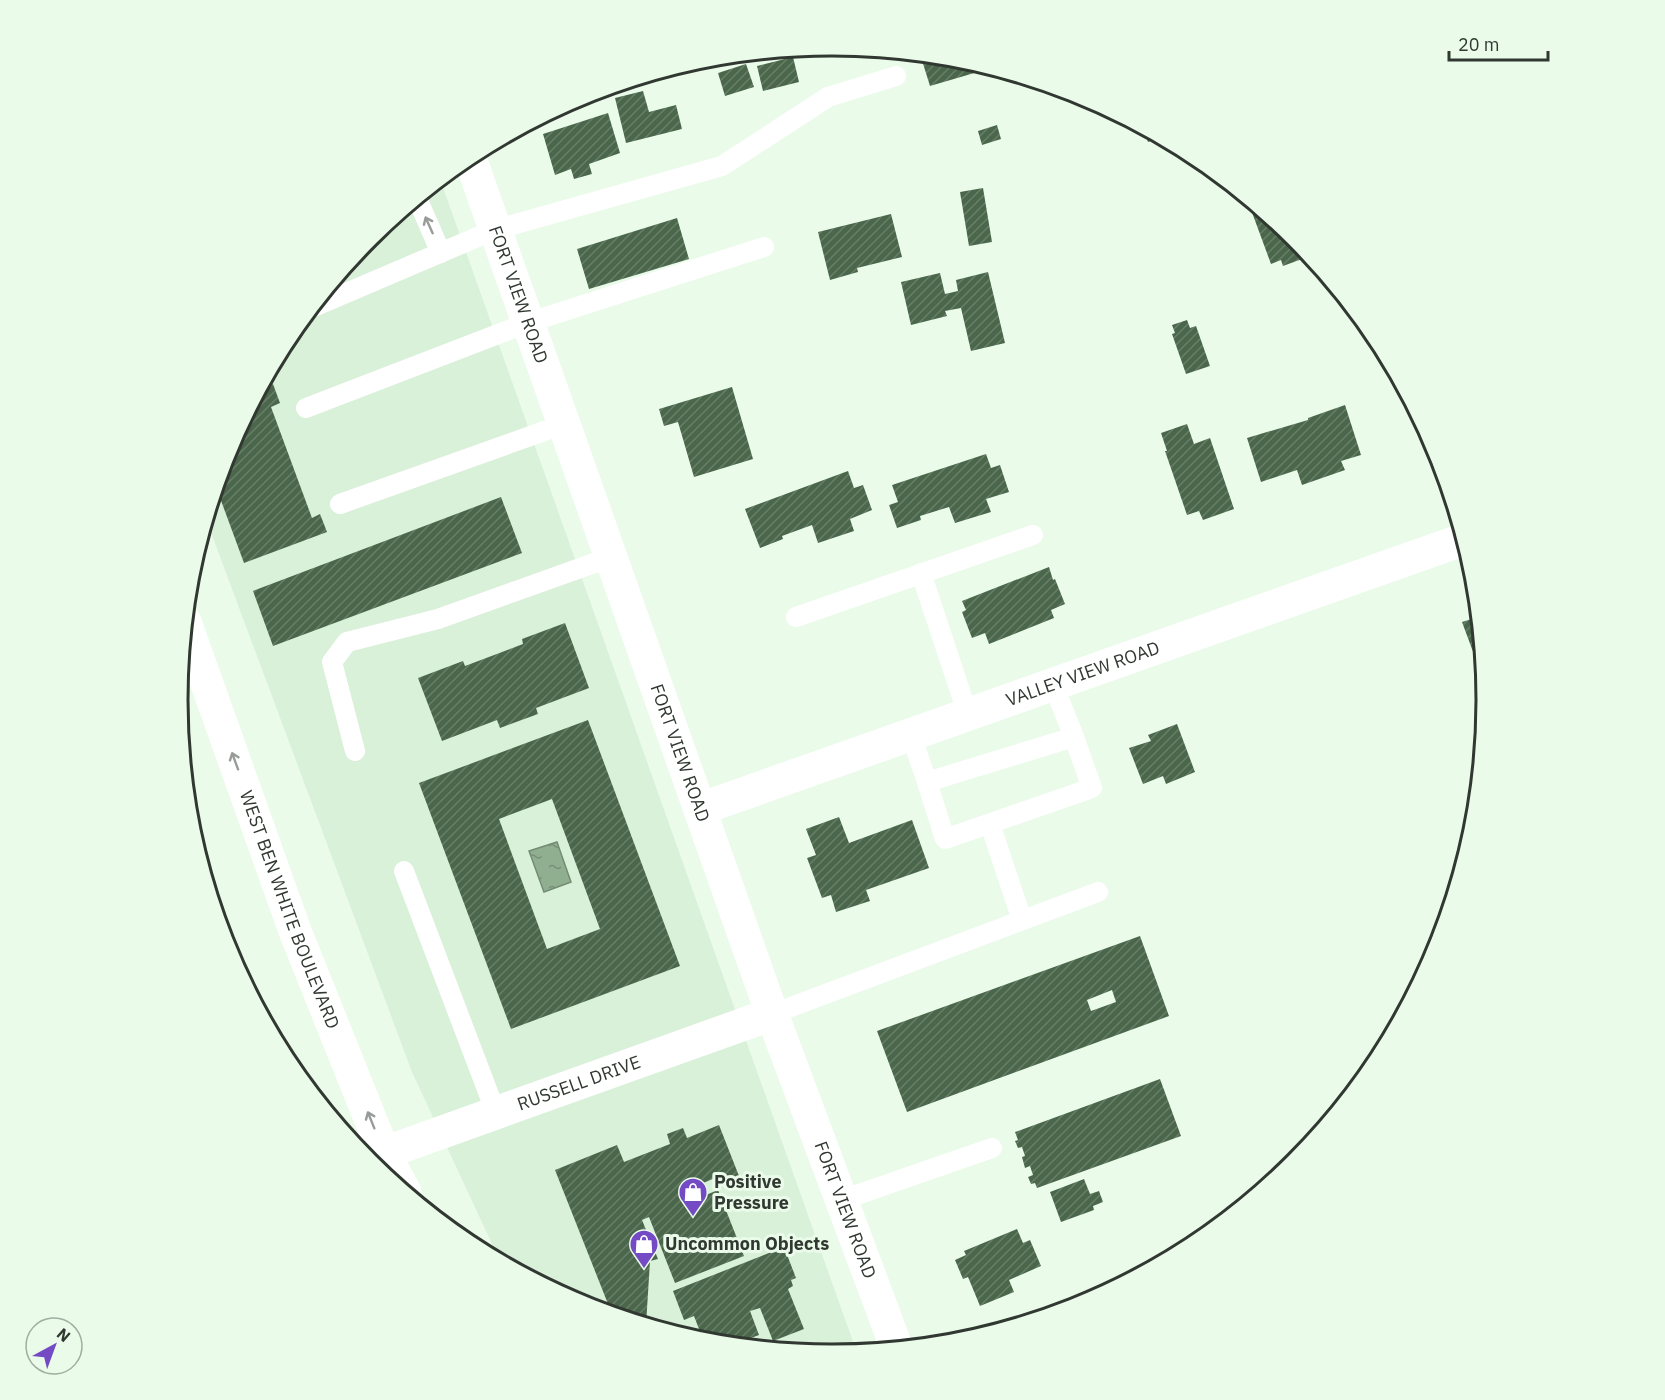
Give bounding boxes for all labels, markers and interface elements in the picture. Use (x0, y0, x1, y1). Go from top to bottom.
scale bar (1449, 24, 1548, 62)
text: 20 m (1458, 33, 1500, 56)
one-way arrow (423, 216, 434, 235)
street label: FORT VIEW ROAD (484, 222, 554, 366)
street label: VALLEY VIEW ROAD (1003, 636, 1163, 711)
street label: FORT VIEW ROAD (645, 681, 715, 825)
one-way arrow (228, 753, 239, 771)
street label: WEST BEN WHITE BOULEVARD (235, 787, 345, 1032)
street label: RUSSELL DRIVE (514, 1050, 643, 1115)
one-way arrow (365, 1112, 376, 1130)
street label: FORT VIEW ROAD (810, 1138, 882, 1282)
place label: Positive Pressure (714, 1170, 789, 1214)
shop icon: Positive Pressure (677, 1176, 709, 1218)
shop icon: Uncommon Objects (628, 1228, 660, 1270)
place label: Uncommon Objects (665, 1232, 829, 1255)
north arrow (24, 1316, 84, 1376)
text: N (53, 1323, 75, 1346)

